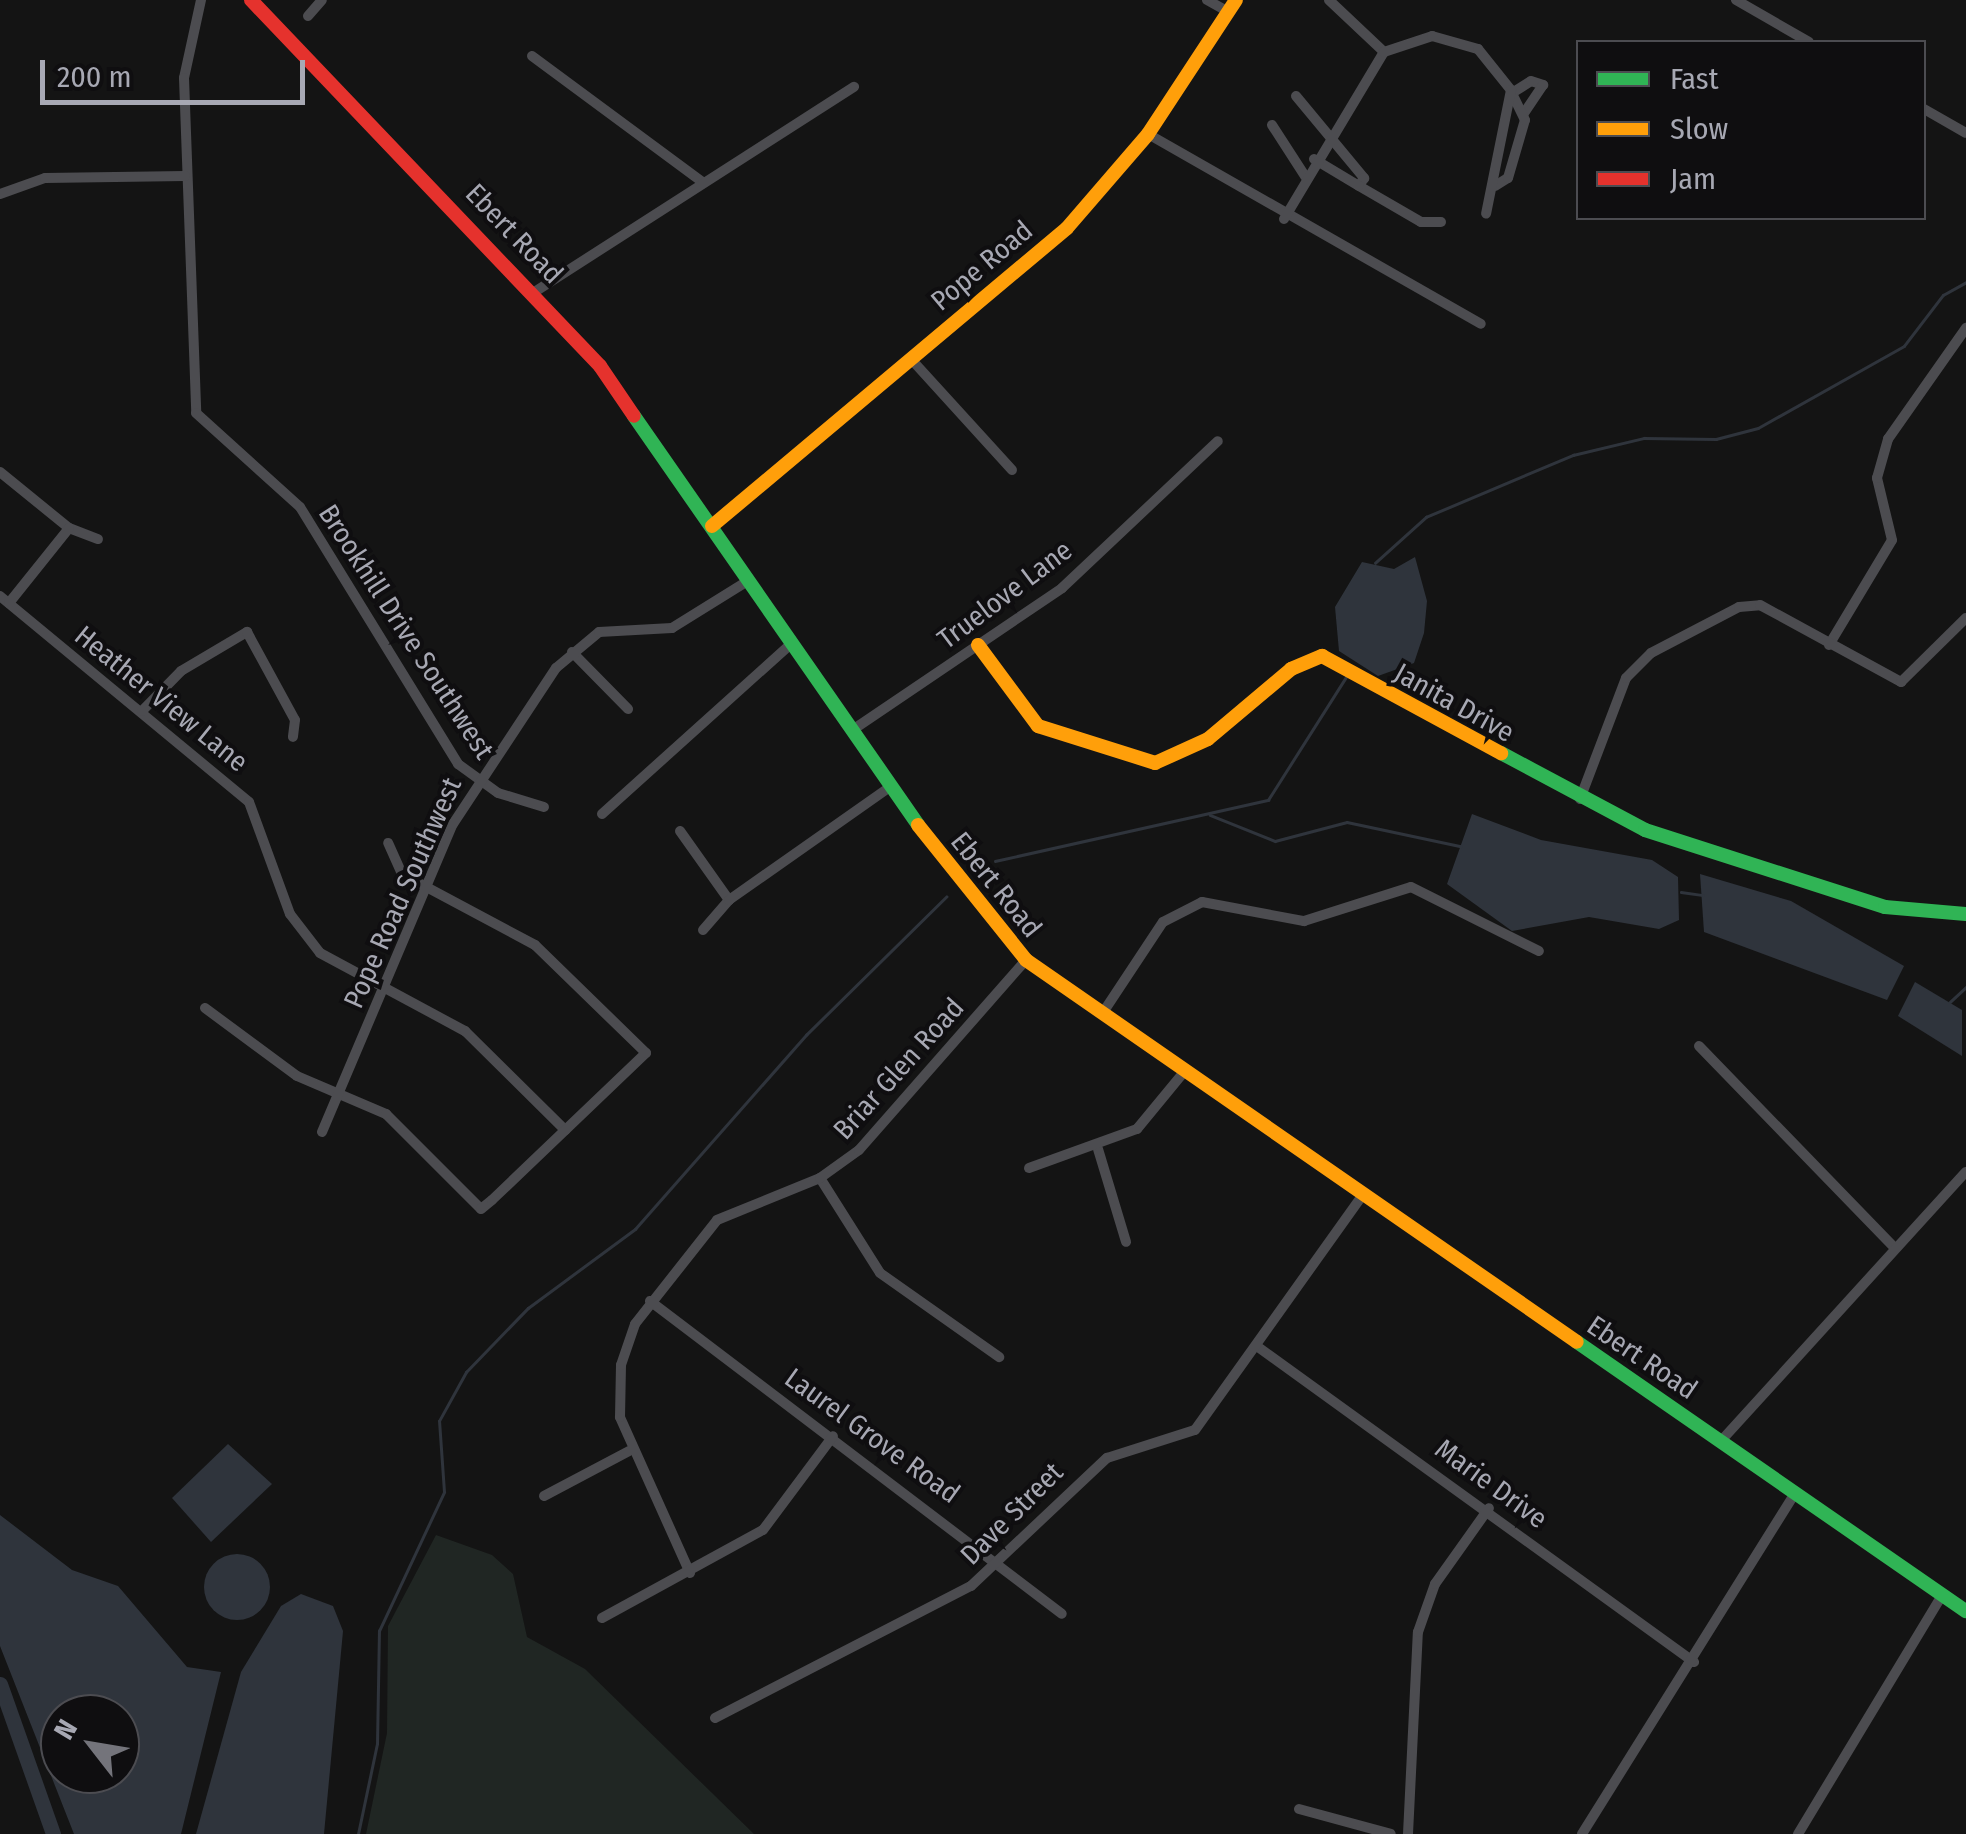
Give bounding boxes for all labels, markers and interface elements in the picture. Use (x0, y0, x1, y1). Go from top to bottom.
scale bar (45, 40, 310, 102)
legend (1576, 40, 1926, 220)
text: 200 m (57, 59, 132, 95)
text: Fast (1670, 61, 1718, 97)
text: Slow (1670, 111, 1728, 147)
text: Jam (1670, 161, 1716, 197)
street label: Ebert Road (458, 177, 570, 291)
street label: Pope Road (925, 214, 1039, 318)
street label: Brookhill Drive Southwest (311, 499, 501, 765)
street label: Truelove Lane (931, 534, 1079, 656)
street label: Heather View Lane (68, 619, 254, 779)
street label: Janita Drive (1388, 656, 1520, 750)
street label: Pope Road Southwest (337, 772, 469, 1014)
street label: Ebert Road (943, 826, 1049, 944)
street label: Briar Glen Road (827, 991, 971, 1147)
street label: Ebert Road (1581, 1309, 1703, 1407)
street label: Laurel Grove Road (778, 1361, 966, 1511)
street label: Marie Drive (1428, 1432, 1554, 1536)
street label: Dave Street (954, 1456, 1070, 1572)
north arrow (40, 1694, 140, 1794)
text: N (47, 1714, 84, 1745)

